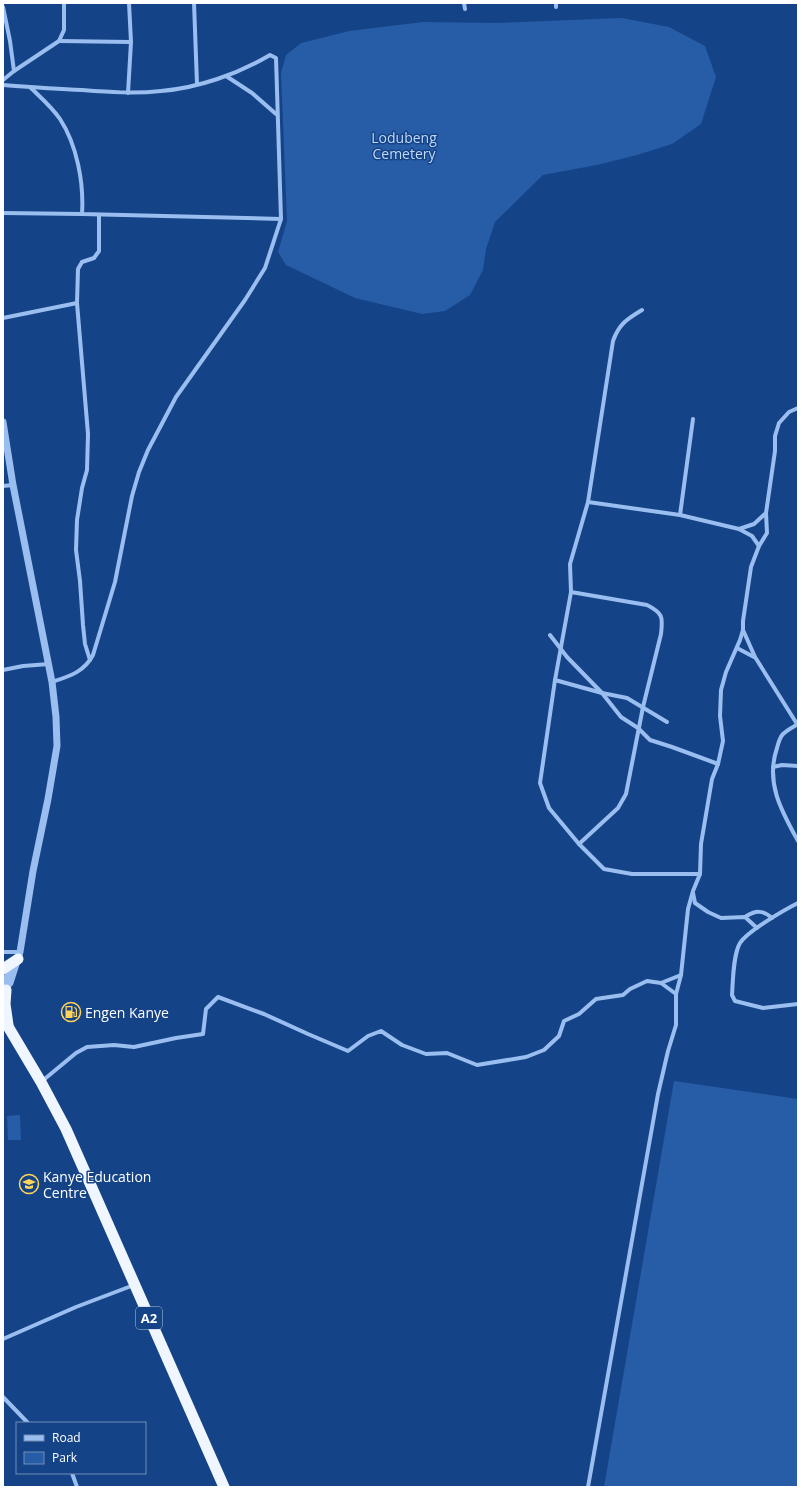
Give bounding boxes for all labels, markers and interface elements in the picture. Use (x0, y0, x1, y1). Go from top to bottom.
park label: Lodubeng Cemetery (371, 128, 437, 163)
fuel station icon: Engen Kanye (60, 1001, 82, 1023)
place label: Engen Kanye (85, 1003, 169, 1022)
place label: Kanye Education Centre (43, 1167, 151, 1202)
school or university icon: Kanye Education Centre (18, 1173, 40, 1195)
road number: A2 (136, 1307, 162, 1329)
legend (16, 1422, 146, 1474)
text: Road (52, 1429, 81, 1446)
text: Park (52, 1449, 78, 1466)

